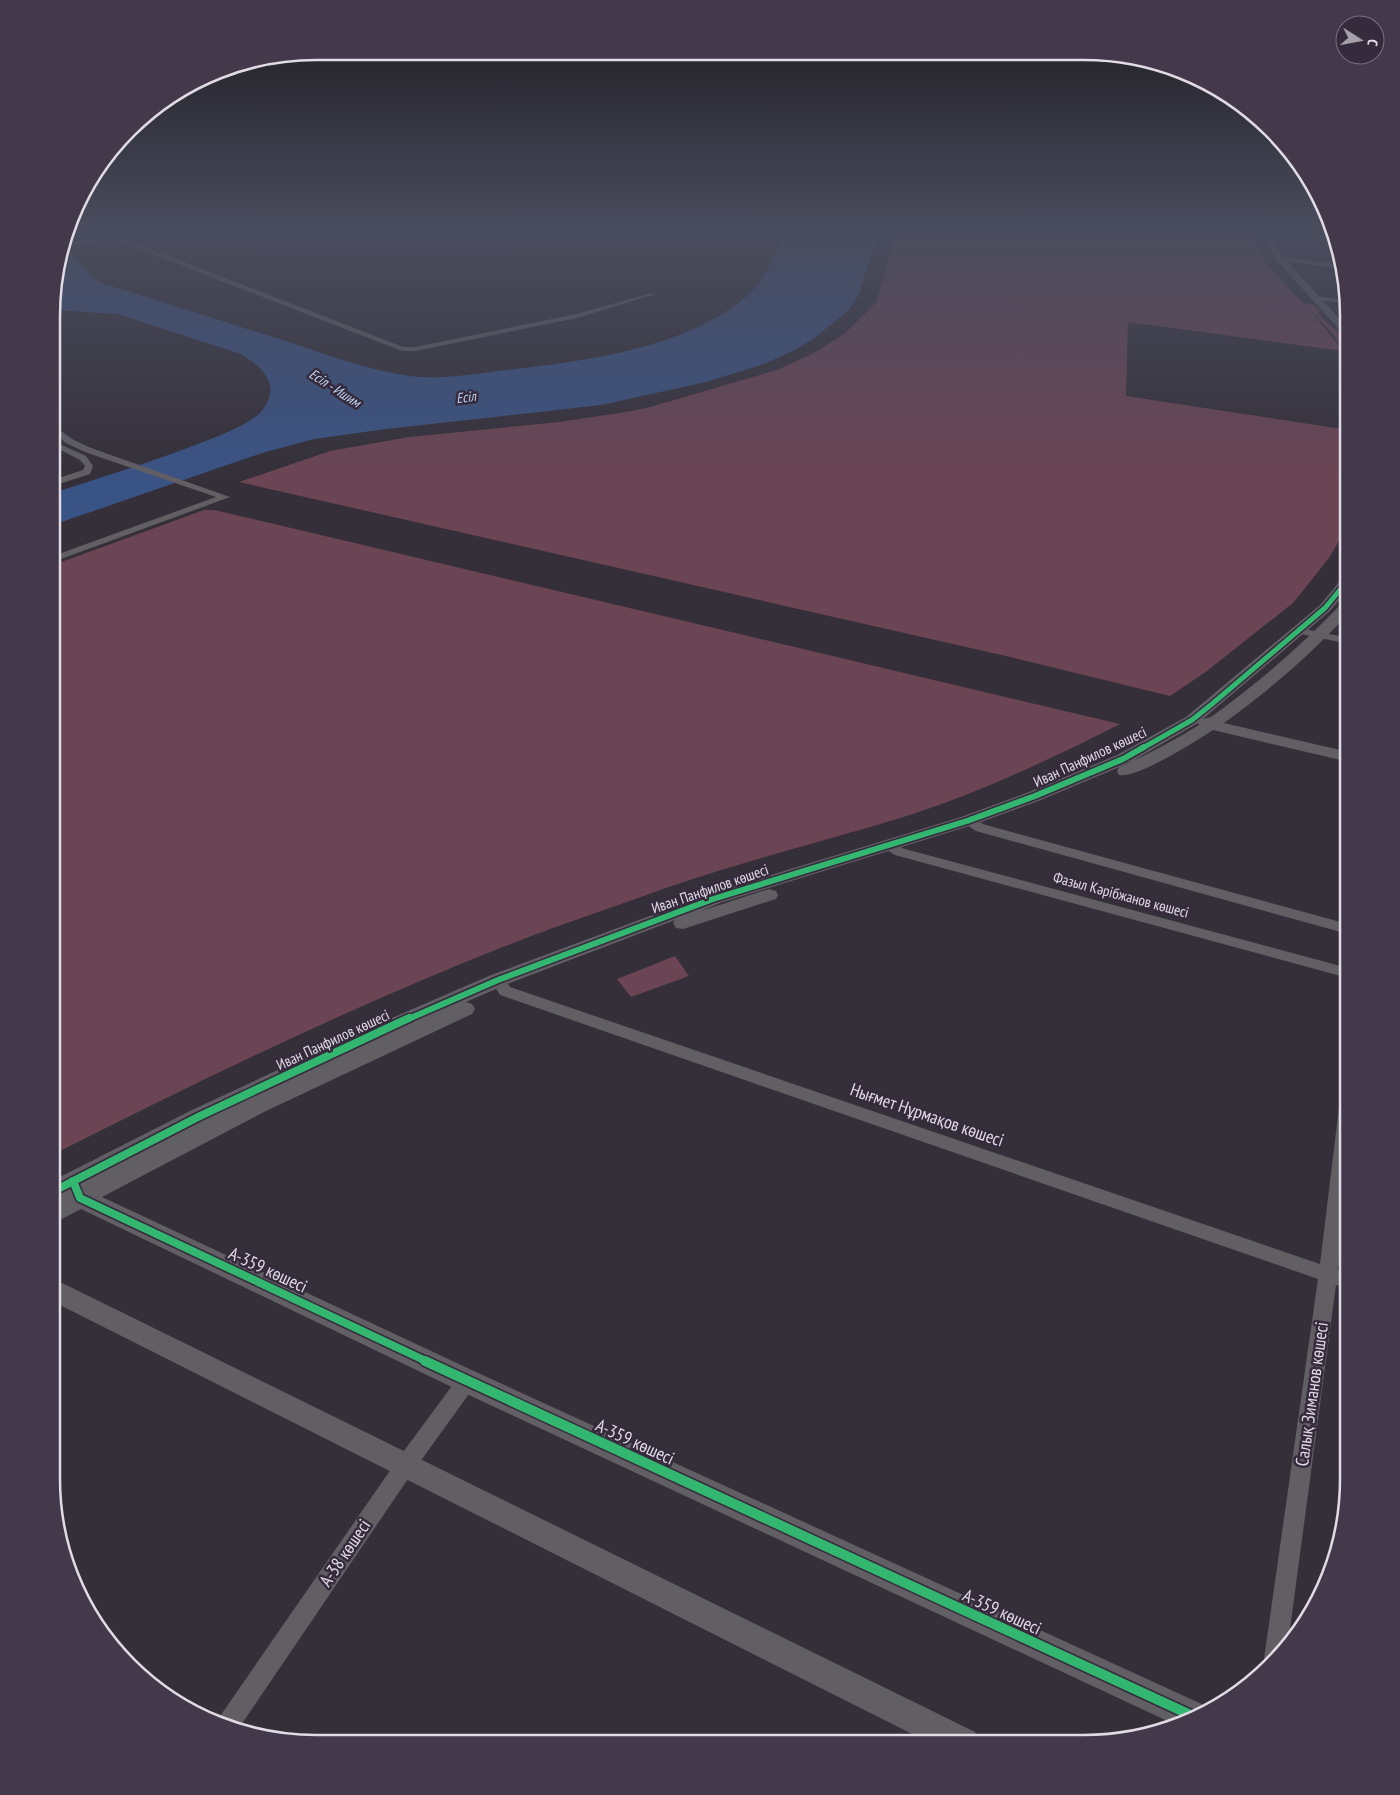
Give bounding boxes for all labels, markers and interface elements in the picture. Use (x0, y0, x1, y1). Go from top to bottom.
north arrow (1335, 15, 1385, 65)
text: С (1363, 38, 1382, 48)
water label: Есіл - Ишим (306, 365, 366, 412)
water label: Есіл (455, 387, 478, 407)
street label: Иван Панфилов көшесі (1030, 722, 1149, 791)
street label: Иван Панфилов көшесі (649, 860, 771, 917)
street label: Фазыл Кәрібжанов көшесі (1051, 867, 1191, 922)
street label: Иван Панфилов көшесі (273, 1005, 392, 1074)
street label: Нығмет Нұрмақов көшесі (847, 1077, 1007, 1152)
street label: А-359 көшесі (225, 1241, 311, 1298)
street label: Салық Зиманов көшесі (1290, 1320, 1333, 1468)
street label: А-359 көшесі (592, 1413, 678, 1470)
street label: А-38 көшесі (314, 1515, 375, 1591)
street label: А-359 көшесі (959, 1583, 1045, 1640)

